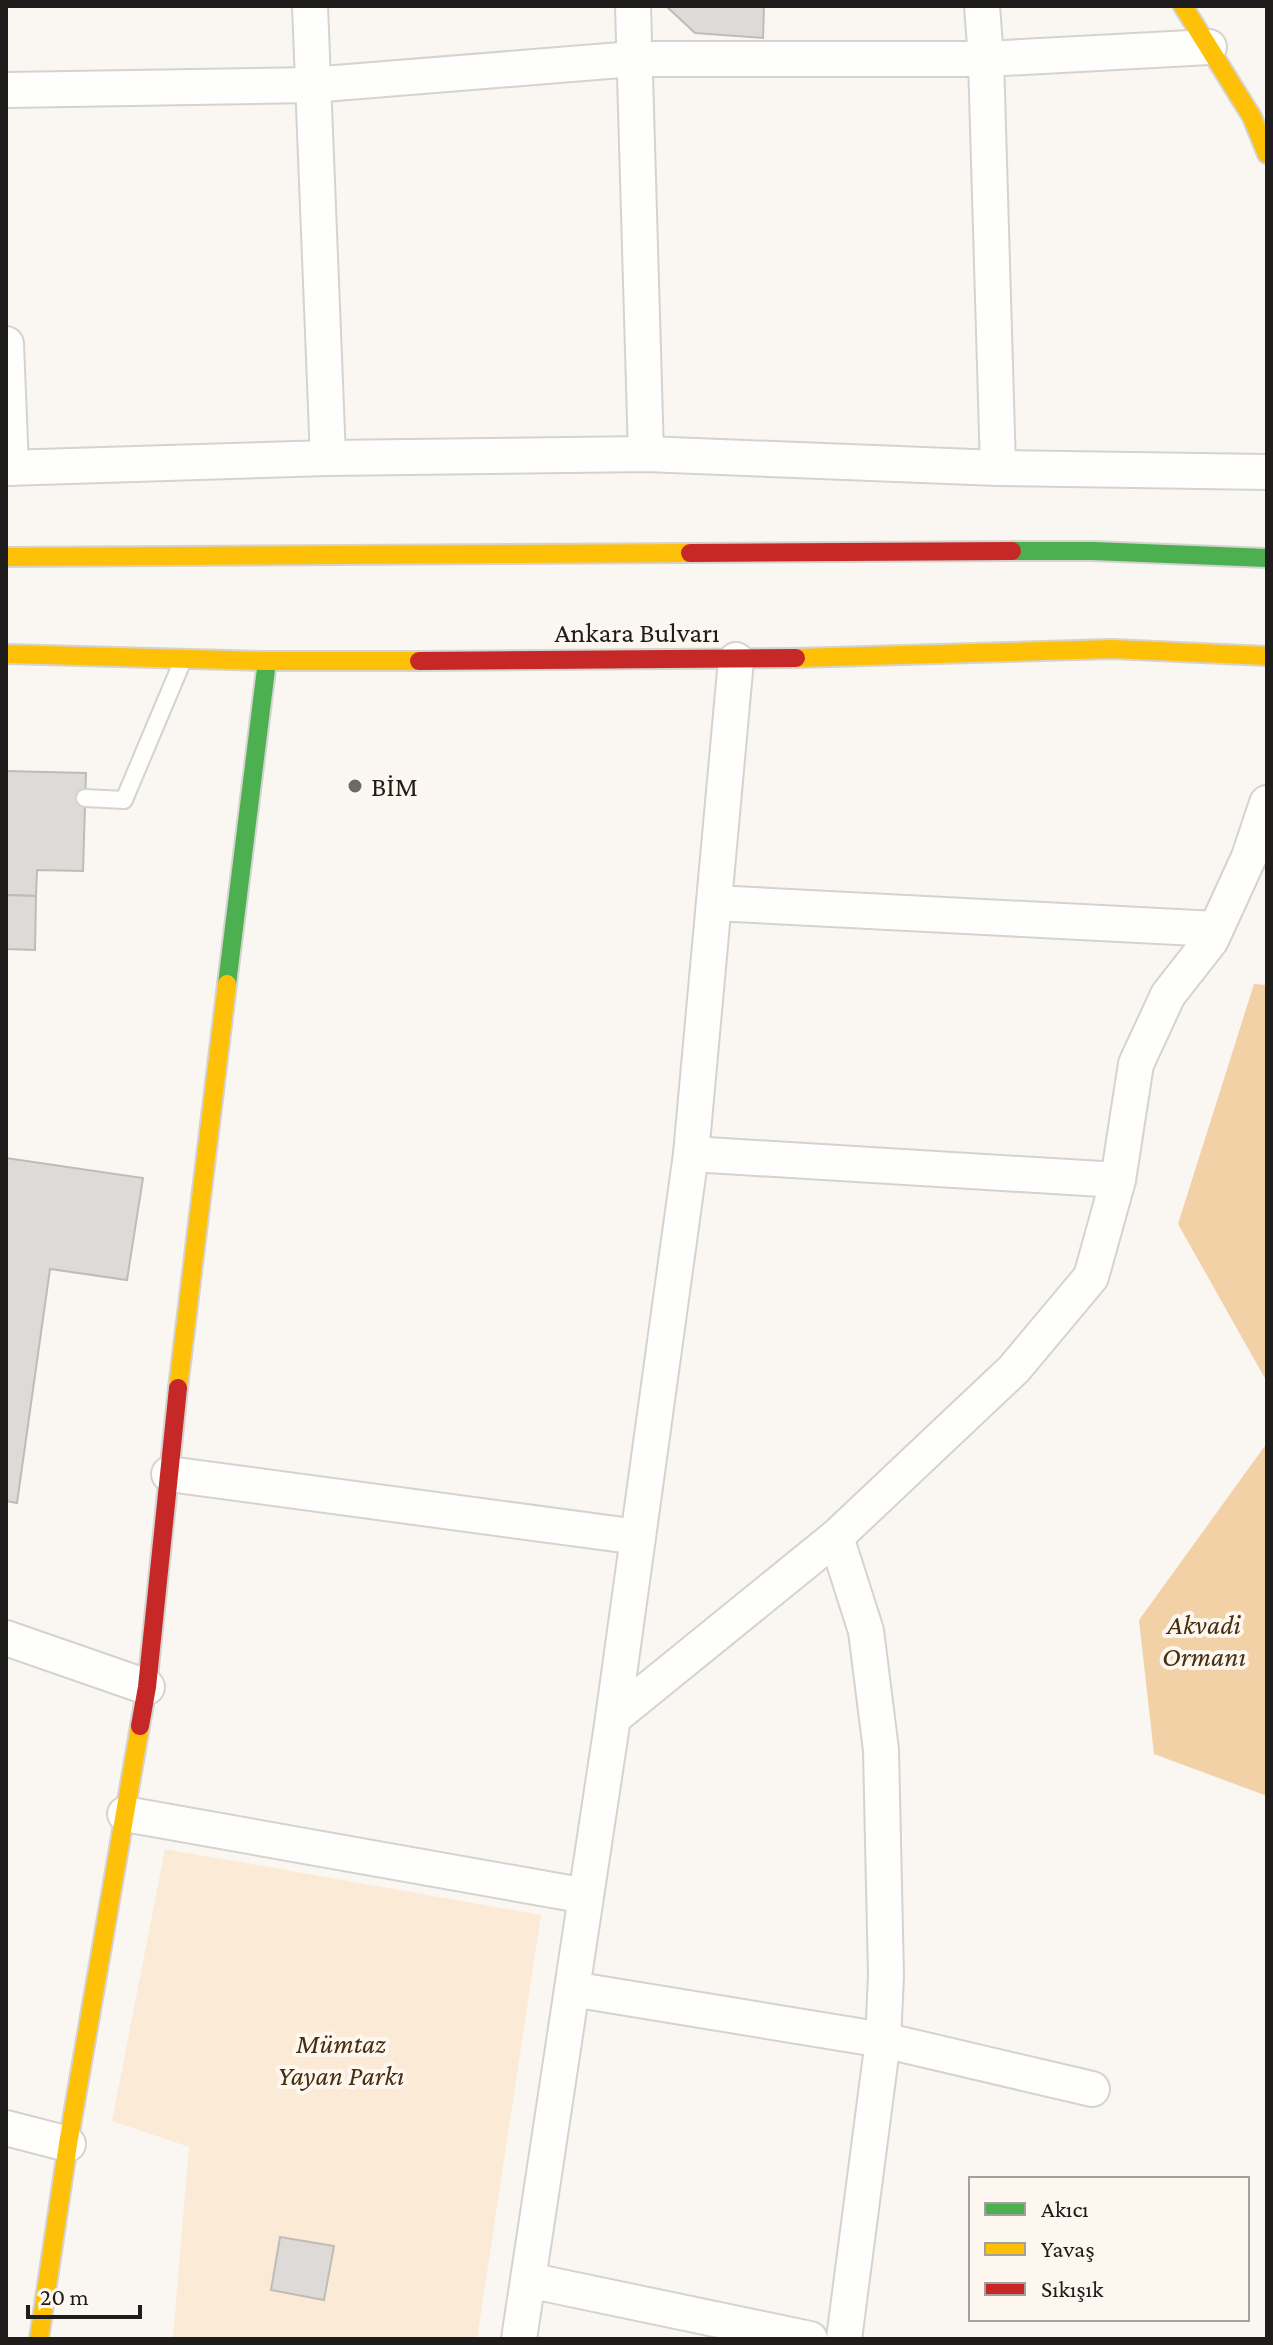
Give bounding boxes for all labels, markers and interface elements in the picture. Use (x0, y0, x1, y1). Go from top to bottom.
street label: Ankara Bulvarı (554, 617, 720, 648)
place label: BİM (371, 771, 418, 802)
marker: BİM (346, 777, 364, 795)
park label: Akvadi Ormanı (1162, 1609, 1246, 1672)
park label: Mümtaz Yayan Parkı (278, 2028, 404, 2091)
legend (969, 2177, 1249, 2321)
text: Akıcı (1041, 2195, 1089, 2222)
text: Yavaş (1041, 2235, 1095, 2262)
scale bar (28, 2269, 140, 2319)
text: Sıkışık (1041, 2275, 1104, 2302)
text: 20 m (40, 2283, 89, 2310)

